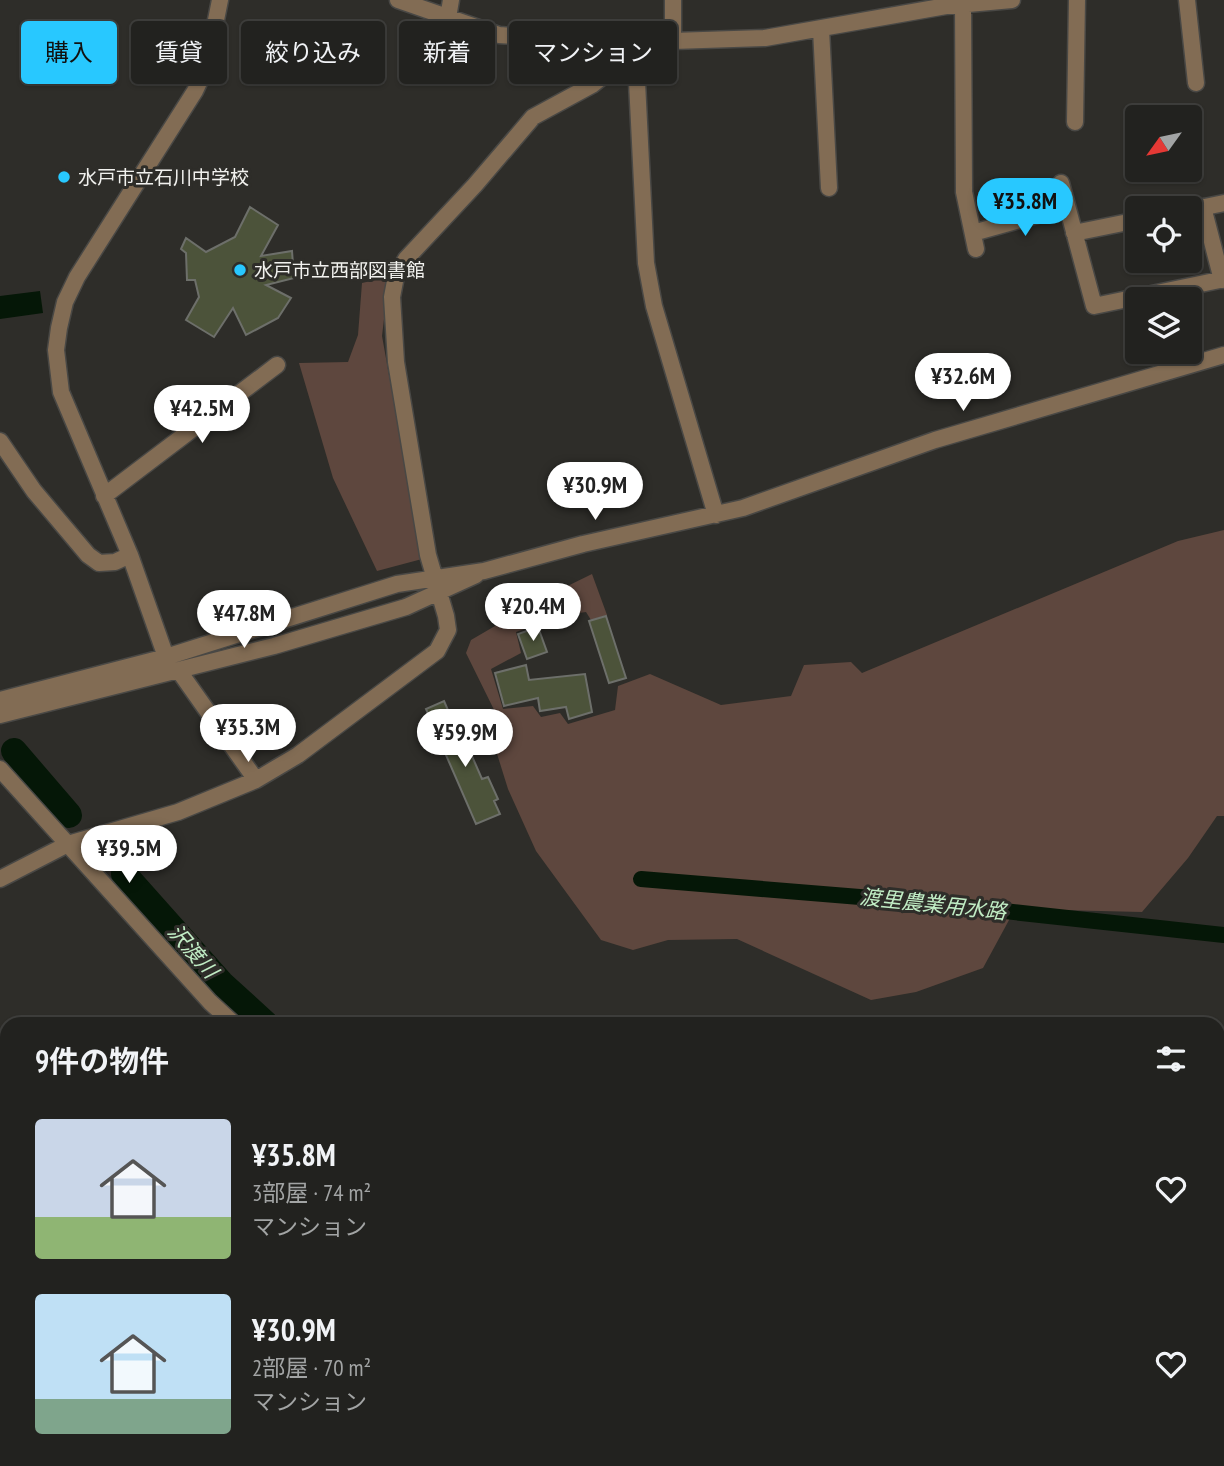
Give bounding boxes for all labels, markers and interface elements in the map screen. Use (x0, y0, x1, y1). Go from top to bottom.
chip: 購入 (21, 21, 117, 84)
chip: 賃貸 (131, 21, 227, 84)
chip: 絞り込み (241, 21, 385, 84)
chip: 新着 (399, 21, 495, 84)
chip: マンション (509, 21, 677, 84)
north arrow (1125, 105, 1202, 182)
map controls (1125, 105, 1202, 364)
place label: 水戸市立石川中学校 (78, 165, 249, 189)
marker: 水戸市立石川中学校 (56, 169, 72, 185)
pin: ¥35.8M (968, 178, 1082, 238)
text: ¥35.8M (993, 186, 1057, 215)
button: locate (1125, 196, 1202, 273)
place label: 水戸市立西部図書館 (254, 258, 425, 282)
marker: 水戸市立西部図書館 (232, 262, 248, 278)
button: layers (1125, 287, 1202, 364)
pin: ¥32.6M (906, 354, 1020, 413)
text: ¥32.6M (931, 361, 995, 390)
pin: ¥42.5M (145, 386, 259, 445)
text: ¥42.5M (170, 393, 234, 422)
pin: ¥30.9M (538, 462, 652, 522)
text: ¥30.9M (563, 470, 627, 499)
pin: ¥20.4M (476, 584, 590, 643)
pin: ¥47.8M (187, 590, 301, 650)
text: ¥20.4M (501, 591, 565, 620)
text: ¥47.8M (213, 598, 275, 627)
pin: ¥35.3M (191, 704, 305, 764)
pin: ¥59.9M (408, 710, 522, 769)
text: ¥35.3M (216, 712, 280, 741)
text: ¥59.9M (433, 717, 497, 746)
pin: ¥39.5M (72, 826, 186, 885)
text: ¥39.5M (97, 833, 161, 862)
water label: 渡里農業用水路 (858, 883, 1009, 925)
water label: 沢渡川 (162, 918, 225, 985)
icon: filters (1152, 1040, 1190, 1078)
text: 9件の物件 (35, 1041, 169, 1080)
text: ¥35.8M (252, 1135, 336, 1174)
icon: home (91, 1147, 175, 1231)
icon: heart (1152, 1170, 1190, 1208)
text: 3部屋 · 74 m² (252, 1178, 371, 1207)
text: マンション (252, 1212, 367, 1241)
text: ¥30.9M (252, 1310, 336, 1349)
icon: home (91, 1322, 175, 1406)
icon: heart (1152, 1345, 1190, 1383)
text: 2部屋 · 70 m² (252, 1353, 371, 1382)
text: マンション (252, 1387, 367, 1416)

